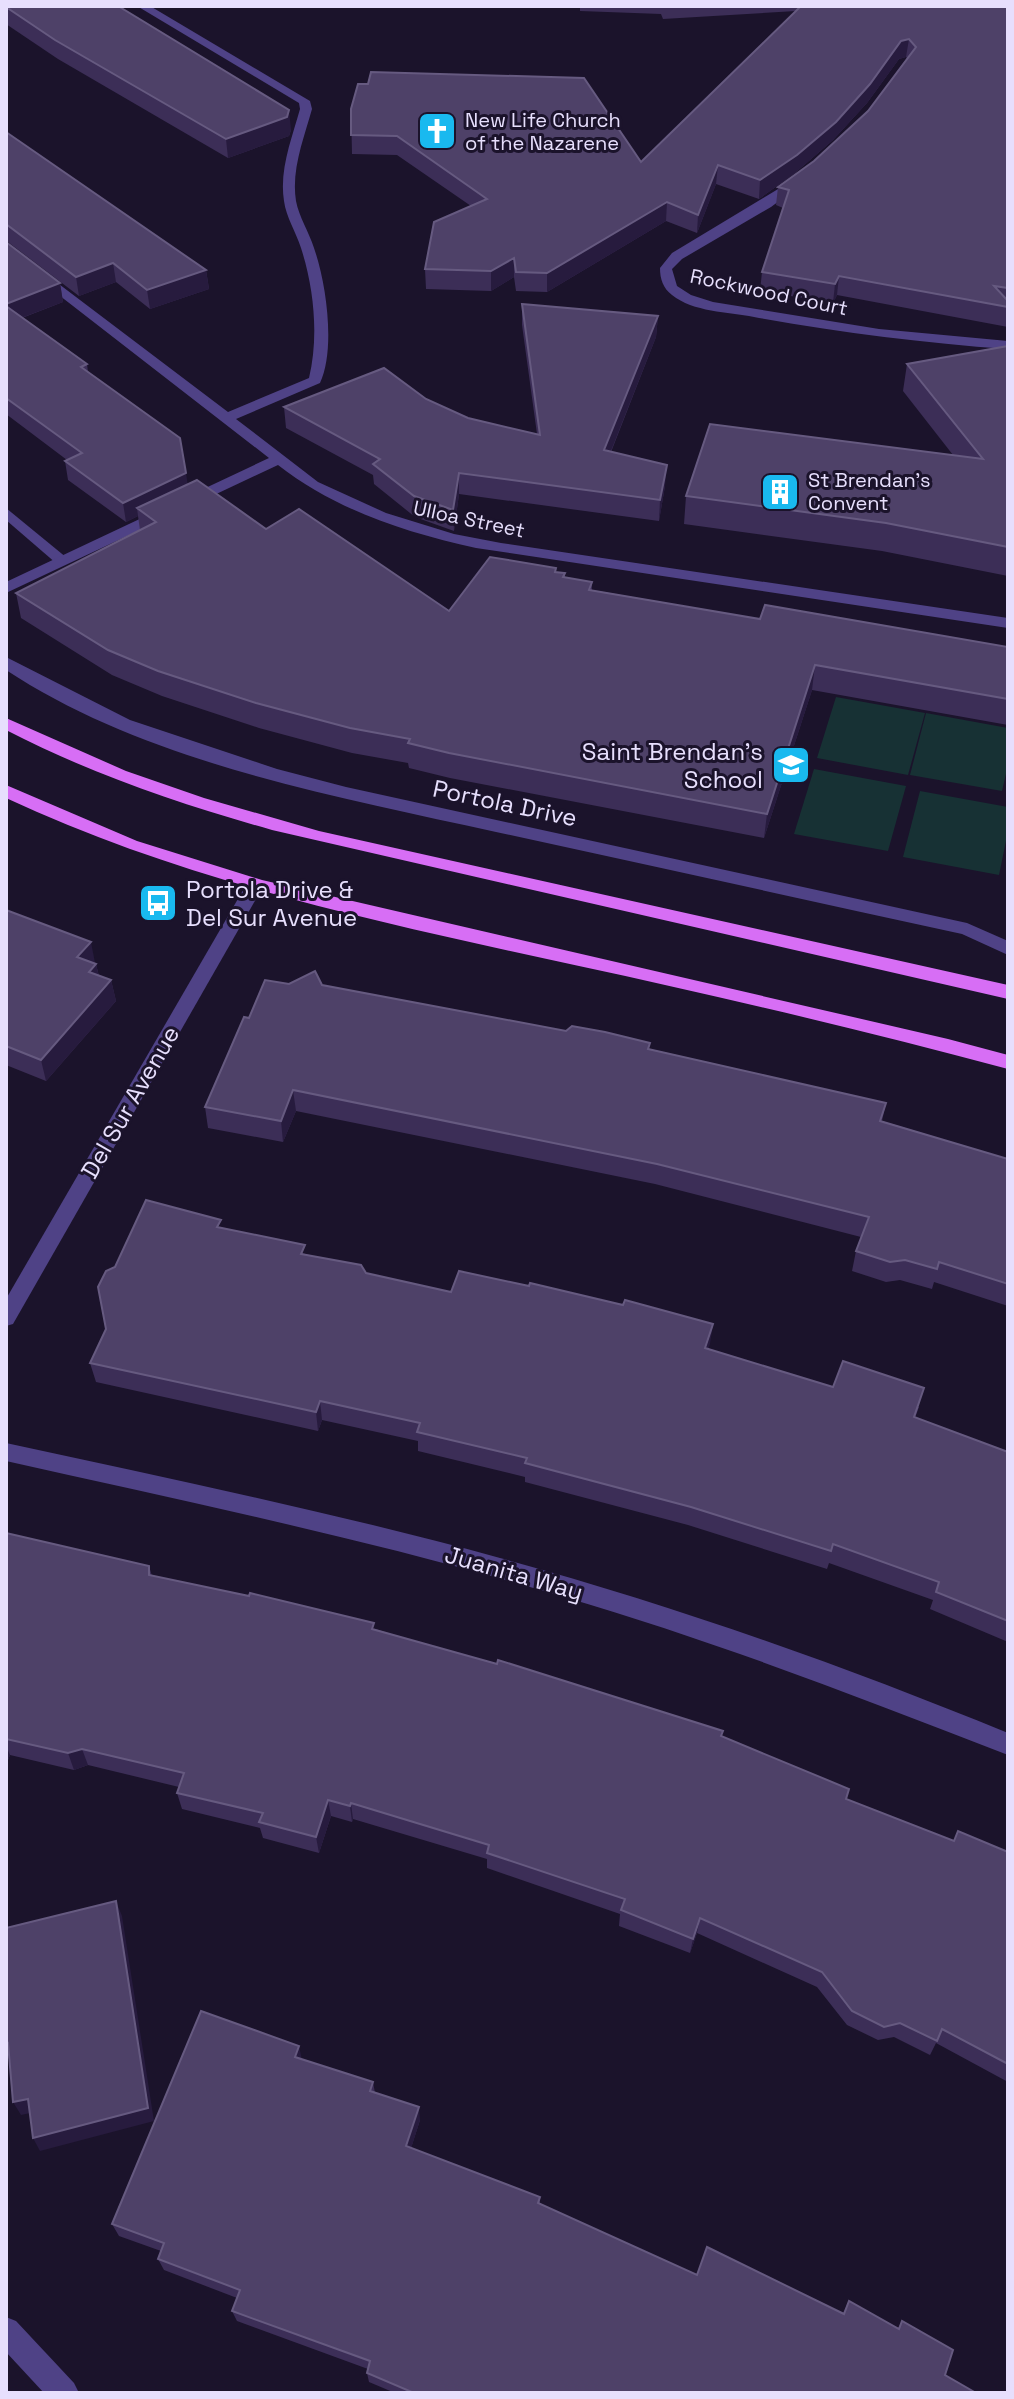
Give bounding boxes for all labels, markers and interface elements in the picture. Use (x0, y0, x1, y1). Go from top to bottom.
place label: New Life Church of the Nazarene (465, 107, 621, 156)
church icon: New Life Church of the Nazarene (416, 110, 458, 152)
street label: Rockwood Court (688, 263, 850, 321)
place label: St Brendan's Convent (808, 467, 931, 516)
building icon: St Brendan's Convent (759, 471, 801, 513)
street label: Ulloa Street (411, 495, 527, 543)
place label: Saint Brendan's School (582, 736, 763, 795)
school or university icon: Saint Brendan's School (770, 744, 812, 786)
street label: Portola Drive (430, 773, 580, 833)
place label: Portola Drive & Del Sur Avenue (186, 874, 357, 933)
bus stop icon: Portola Drive & Del Sur Avenue (137, 882, 179, 924)
street label: Del Sur Avenue (74, 1020, 186, 1184)
street label: Juanita Way (441, 1538, 587, 1608)

